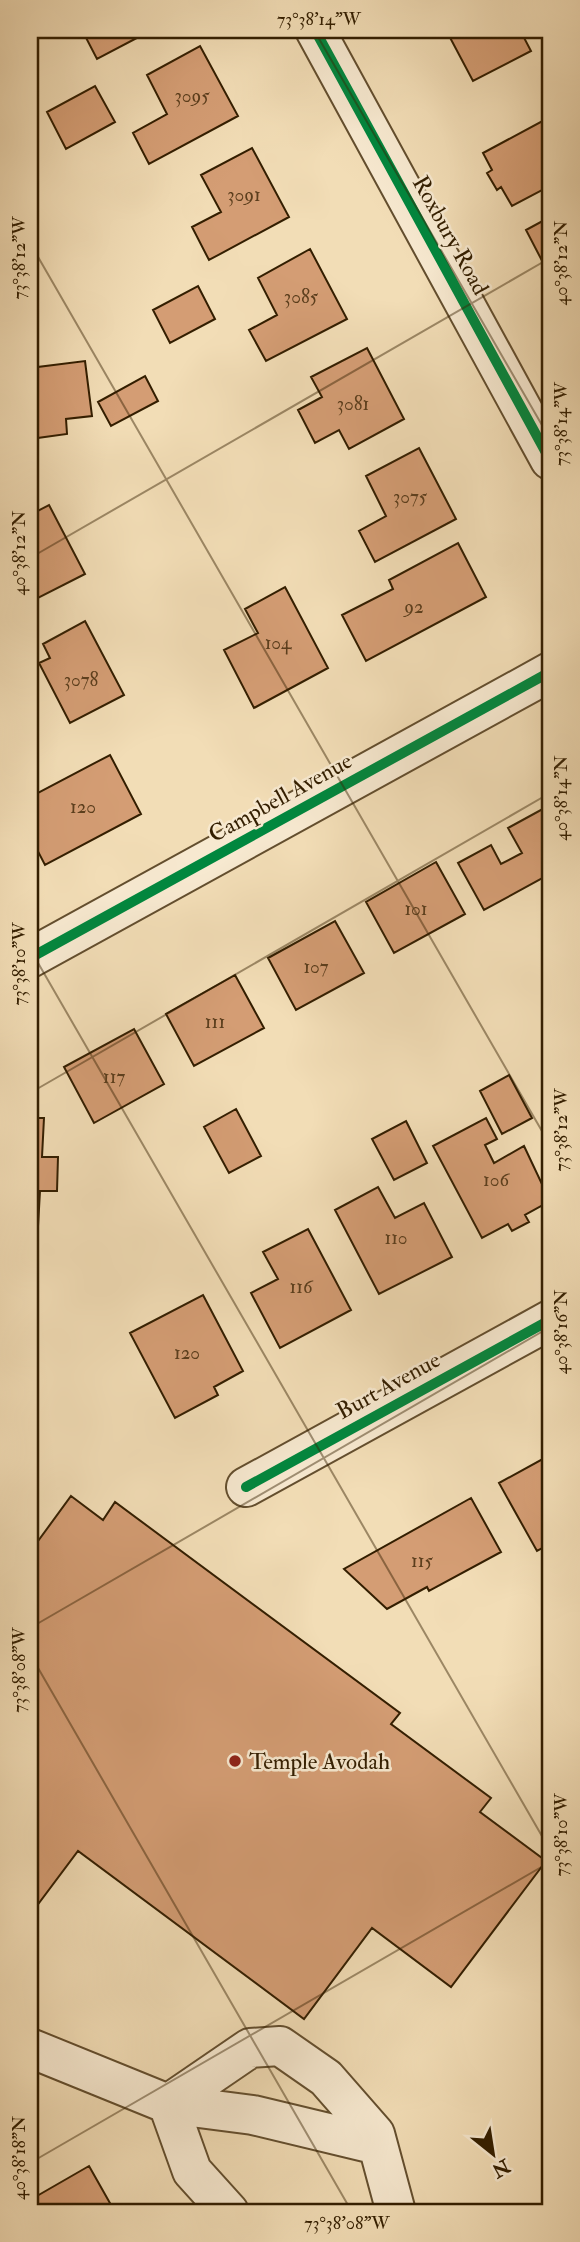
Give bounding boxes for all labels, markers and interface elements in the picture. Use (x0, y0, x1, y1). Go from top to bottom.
text: 73°38'14"W (277, 8, 362, 31)
house number: 3095 (174, 84, 210, 108)
street label: Roxbury Road (406, 170, 495, 300)
house number: 3091 (227, 183, 261, 207)
text: 73°38'12"W (8, 216, 31, 300)
text: 40°38'12"N (550, 221, 573, 305)
house number: 3085 (284, 285, 319, 309)
text: 73°38'14"W (550, 381, 573, 466)
house number: 3081 (337, 392, 369, 416)
house number: 3075 (393, 485, 428, 509)
text: 40°38'12"N (8, 511, 31, 595)
house number: 92 (402, 595, 424, 619)
house number: 104 (265, 631, 292, 655)
house number: 3078 (64, 668, 98, 692)
street label: Campbell Avenue (203, 746, 358, 850)
text: 40°38'14"N (550, 755, 573, 841)
house number: 120 (70, 795, 96, 819)
house number: 101 (404, 897, 428, 921)
text: 73°38'10"W (8, 922, 31, 1006)
house number: 107 (303, 955, 329, 979)
house number: 111 (205, 1010, 225, 1034)
house number: 117 (103, 1065, 125, 1089)
text: 73°38'12"W (550, 1088, 573, 1172)
house number: 106 (483, 1168, 510, 1192)
house number: 110 (384, 1226, 408, 1250)
house number: 116 (289, 1275, 314, 1299)
text: 40°38'16"N (550, 1290, 573, 1374)
house number: 120 (174, 1341, 200, 1365)
street label: Burt Avenue (331, 1345, 446, 1426)
house number: 115 (411, 1549, 434, 1573)
text: 73°38'08"W (8, 1627, 31, 1713)
place label: Temple Avodah (249, 1747, 390, 1777)
marker: Temple Avodah (227, 1753, 243, 1769)
text: 73°38'10"W (550, 1793, 573, 1877)
text: 40°38'18"N (8, 2116, 31, 2200)
north arrow (458, 2120, 528, 2190)
text: N (487, 2153, 515, 2183)
text: 73°38'08"W (304, 2212, 390, 2235)

